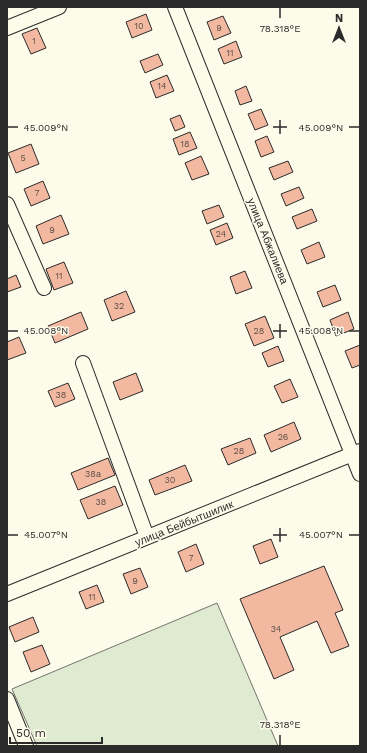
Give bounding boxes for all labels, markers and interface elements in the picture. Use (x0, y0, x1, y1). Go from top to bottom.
north arrow (319, 8, 359, 48)
text: N (335, 12, 343, 25)
house number: 10 (134, 21, 144, 31)
house number: 9 (216, 23, 222, 33)
text: 78.318°E (259, 23, 301, 34)
house number: 1 (32, 36, 36, 46)
house number: 11 (226, 48, 234, 58)
house number: 14 (157, 81, 167, 91)
text: 45.009°N (24, 122, 68, 133)
text: 45.009°N (299, 122, 343, 133)
house number: 18 (180, 139, 190, 149)
house number: 5 (20, 153, 26, 163)
house number: 7 (34, 188, 40, 198)
street label: улица Абжалиева (244, 196, 291, 287)
house number: 9 (49, 225, 55, 235)
house number: 24 (216, 229, 227, 239)
house number: 11 (55, 271, 63, 281)
house number: 32 (114, 301, 124, 311)
text: 45.008°N (24, 325, 68, 336)
text: 45.008°N (299, 325, 343, 336)
house number: 28 (254, 326, 264, 336)
house number: 38 (56, 390, 66, 400)
house number: 26 (278, 432, 288, 442)
house number: 28 (234, 446, 244, 456)
house number: 38а (85, 469, 101, 479)
house number: 30 (165, 475, 176, 485)
house number: 38 (96, 497, 106, 507)
street label: улица Бейбытшилик (133, 498, 236, 549)
text: 45.007°N (24, 529, 68, 540)
text: 45.007°N (299, 529, 343, 540)
house number: 7 (188, 553, 194, 563)
house number: 9 (132, 576, 138, 586)
house number: 11 (88, 592, 96, 602)
house number: 34 (271, 624, 282, 634)
scale bar (10, 719, 102, 745)
text: 78.318°E (259, 719, 301, 730)
text: 50 m (16, 726, 46, 740)

